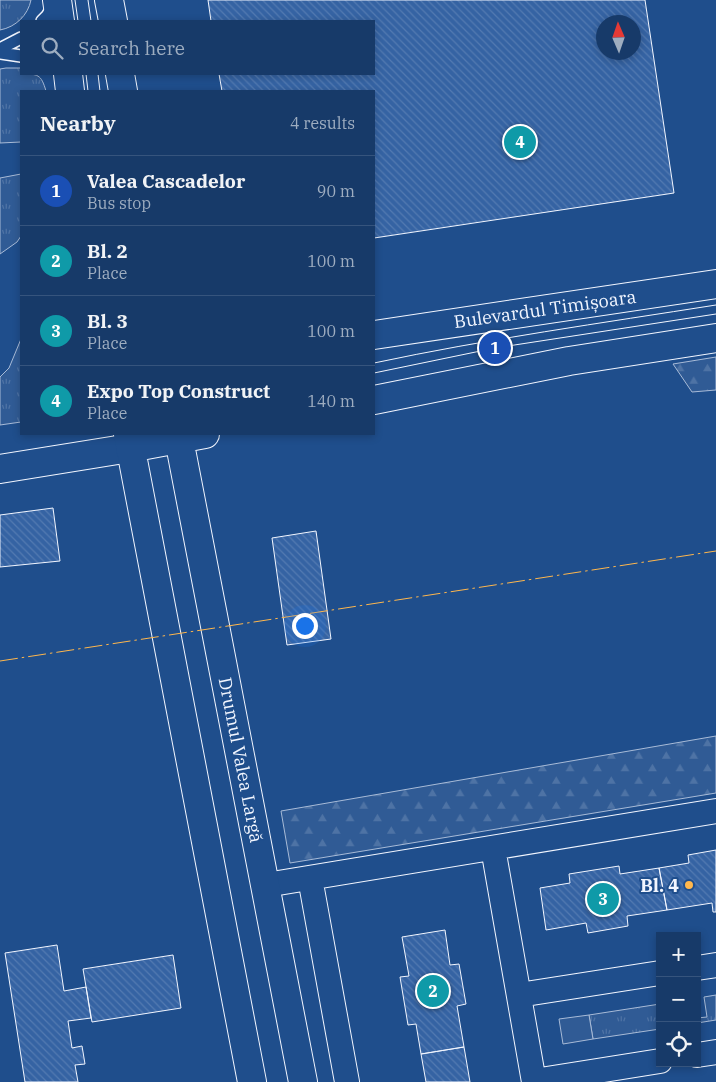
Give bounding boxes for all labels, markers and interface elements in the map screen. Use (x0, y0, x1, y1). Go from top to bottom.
north arrow (596, 15, 641, 60)
search box (20, 20, 375, 75)
icon: search (38, 34, 66, 62)
text: Search here (78, 36, 185, 60)
text: Nearby (40, 109, 116, 137)
text: 4 results (290, 113, 355, 133)
pin: 4 (504, 123, 536, 161)
text: Valea Cascadelor (87, 169, 245, 193)
text: 1 (51, 181, 61, 201)
text: 90 m (317, 181, 355, 201)
text: Bus stop (87, 193, 151, 213)
text: Bl. 2 (87, 239, 128, 263)
text: 2 (51, 251, 61, 271)
text: 100 m (307, 251, 355, 271)
text: Place (87, 263, 127, 283)
street label: Bulevardul Timișoara (452, 285, 638, 333)
text: Bl. 3 (87, 309, 128, 333)
text: 3 (51, 321, 61, 341)
text: 100 m (307, 321, 355, 341)
pin: 1 (479, 329, 511, 367)
text: Place (87, 333, 127, 353)
text: Expo Top Construct (87, 379, 270, 403)
text: 4 (51, 391, 61, 411)
text: 140 m (307, 391, 355, 411)
text: Place (87, 403, 127, 423)
your location (292, 613, 318, 639)
street label: Drumul Valea Largă (214, 675, 268, 845)
place label: Bl. 4 (640, 874, 679, 897)
marker: Bl. 4 (683, 879, 695, 891)
pin: 3 (587, 880, 619, 918)
map controls (656, 932, 701, 1067)
button: + (656, 932, 701, 977)
pin: 2 (417, 972, 449, 1010)
button: − (656, 977, 701, 1022)
button: locate (656, 1022, 701, 1067)

